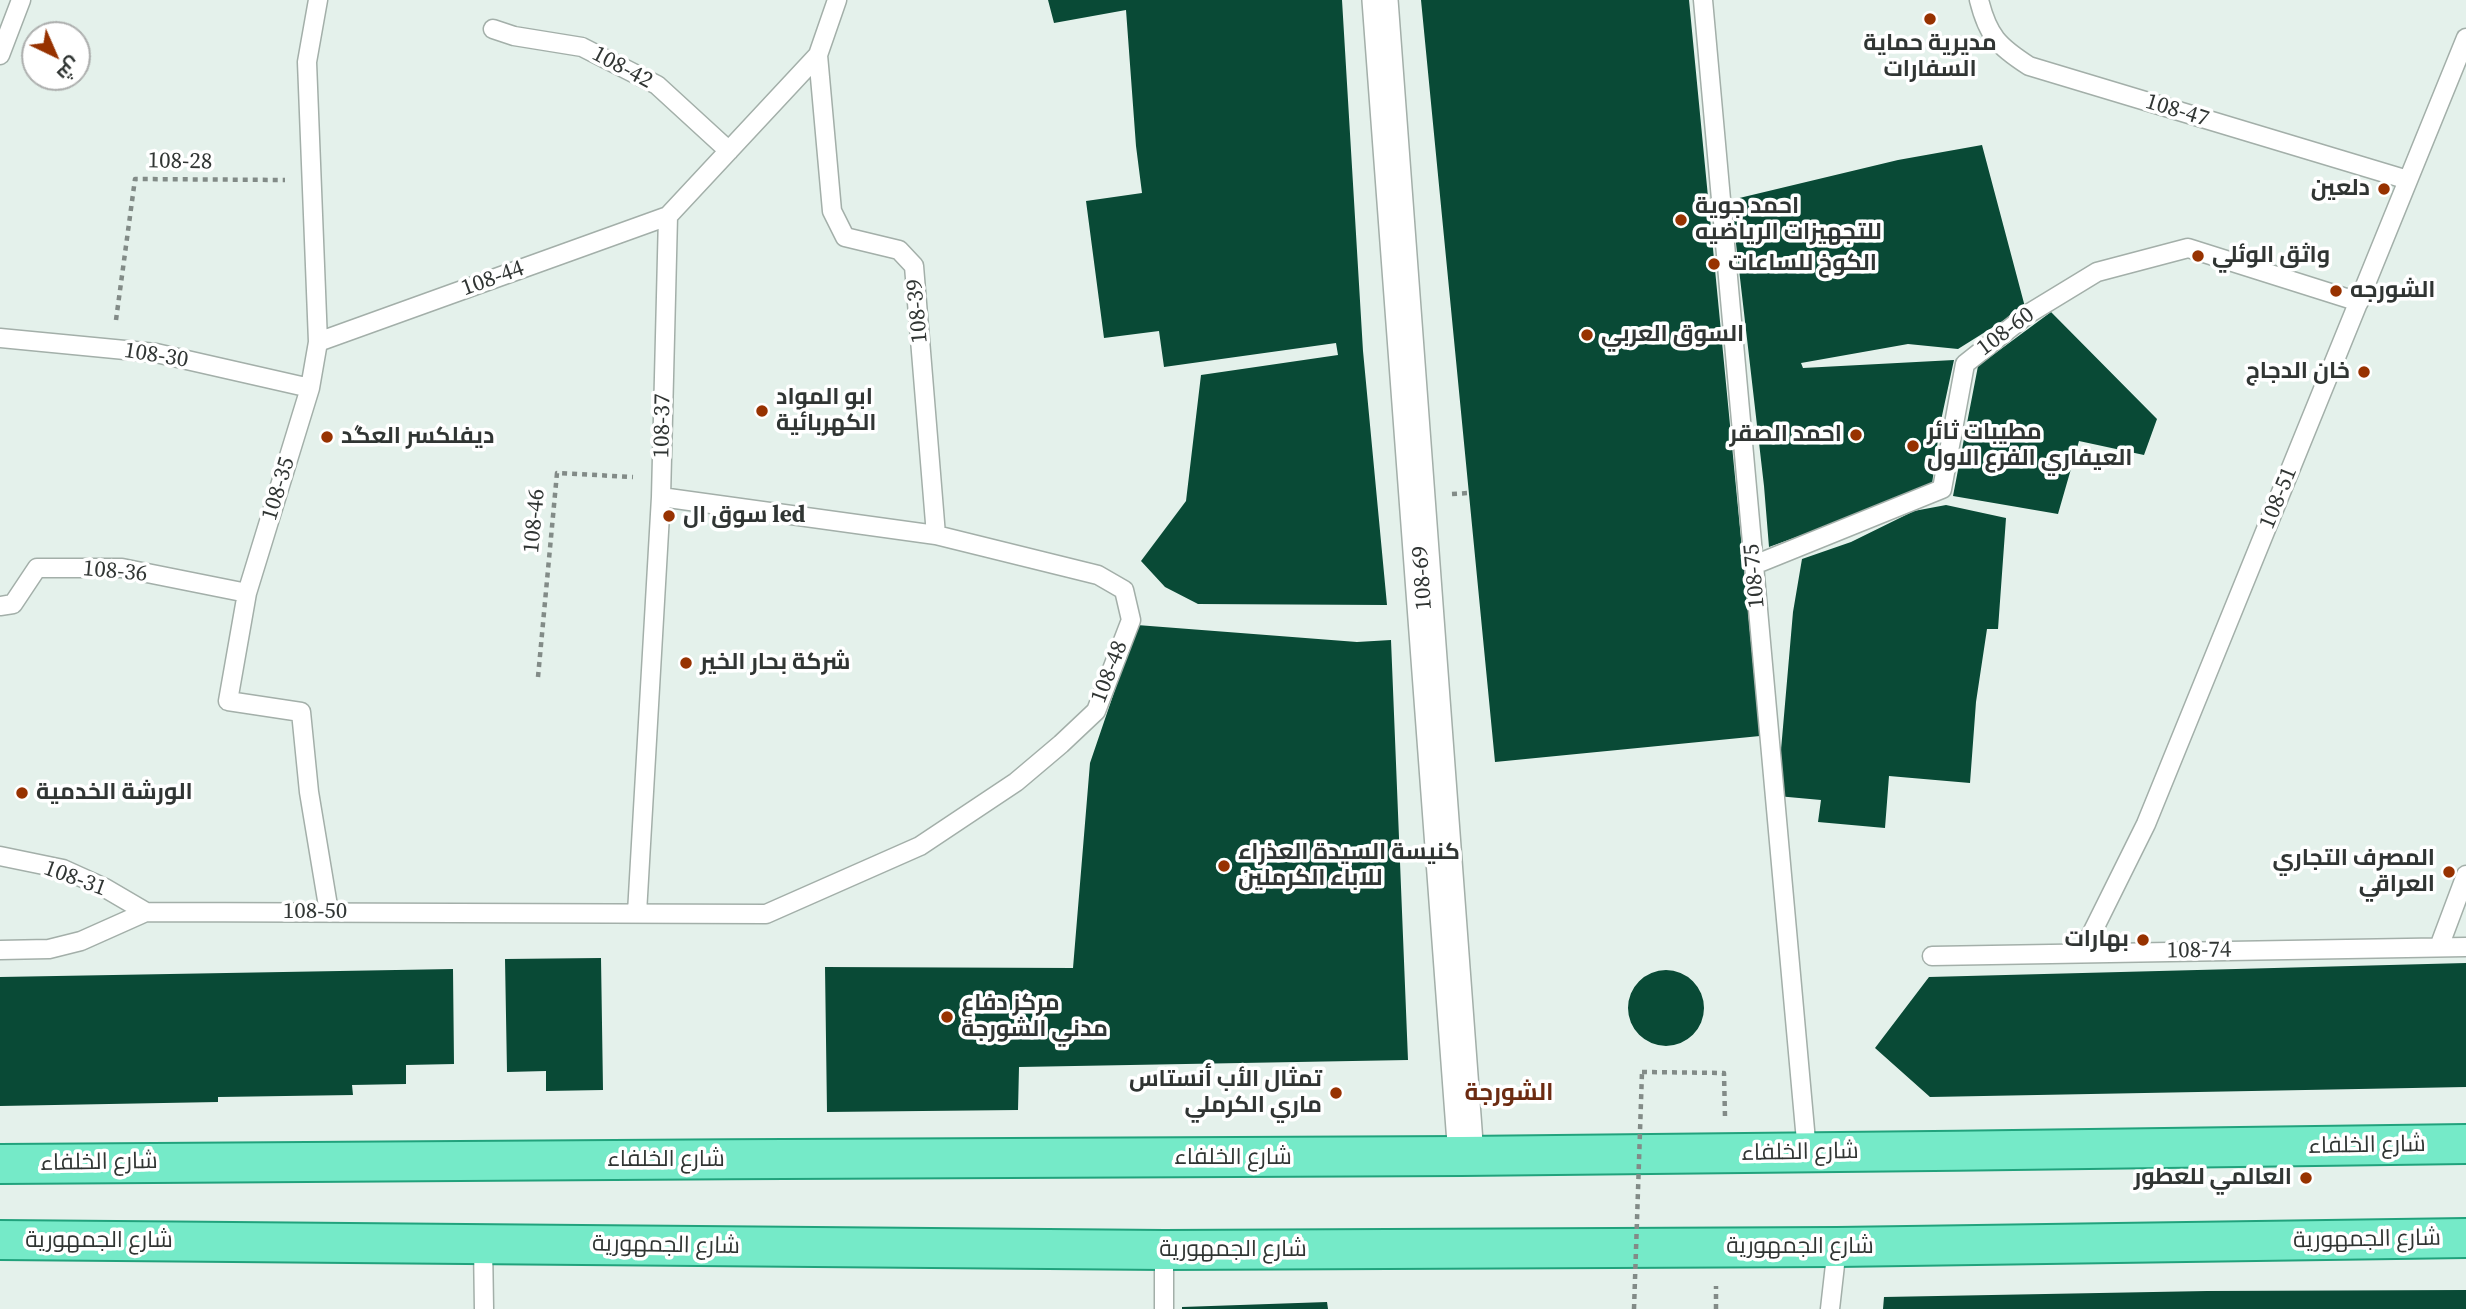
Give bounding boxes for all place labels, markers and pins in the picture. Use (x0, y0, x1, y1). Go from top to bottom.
marker: مديرية حماية السفارات (1922, 11, 1938, 27)
place label: مديرية حماية السفارات (1863, 30, 1997, 84)
place label: دلعين (2311, 175, 2370, 203)
marker: دلعين (2376, 181, 2392, 197)
place label: احمد جوية للتجهيزات الرياضيه (1695, 193, 1882, 247)
marker: احمد جوية للتجهيزات الرياضيه (1673, 212, 1689, 228)
place label: واثق الوئلي (2212, 242, 2330, 270)
marker: واثق الوئلي (2190, 248, 2206, 264)
place label: الكوخ للساعات (1728, 250, 1877, 278)
marker: الكوخ للساعات (1706, 256, 1722, 272)
place label: الشورجه (2350, 277, 2435, 305)
marker: الشورجه (2328, 283, 2344, 299)
place label: السوق العربي (1601, 321, 1744, 349)
marker: السوق العربي (1579, 327, 1595, 343)
place label: خان الدجاج (2246, 358, 2350, 386)
marker: خان الدجاج (2356, 364, 2372, 380)
place label: ابو المواد الكهربائية (776, 384, 877, 438)
marker: ابو المواد الكهربائية (754, 403, 770, 419)
place label: مطيبات ثائر العيفاري الفرع الاول (1927, 419, 2132, 473)
place label: احمد الصقر (1730, 421, 1842, 449)
place label: ديفلكسر العگد (341, 423, 494, 451)
marker: احمد الصقر (1848, 427, 1864, 443)
marker: ديفلكسر العگد (319, 429, 335, 445)
marker: مطيبات ثائر العيفاري الفرع الاول (1905, 438, 1921, 454)
place label: سوق ال led (683, 502, 805, 530)
marker: سوق ال led (661, 508, 677, 524)
place label: شركة بحار الخير (700, 649, 850, 677)
marker: شركة بحار الخير (678, 655, 694, 671)
place label: الورشة الخدمية (36, 779, 193, 807)
marker: الورشة الخدمية (14, 785, 30, 801)
place label: كنيسة السيدة العذراء للاباء الكرملين (1238, 839, 1460, 893)
place label: المصرف التجاري العراقي (2272, 845, 2435, 899)
marker: كنيسة السيدة العذراء للاباء الكرملين (1216, 858, 1232, 874)
marker: المصرف التجاري العراقي (2441, 864, 2457, 880)
place label: بهارات (2064, 926, 2129, 954)
marker: بهارات (2135, 932, 2151, 948)
place label: مركز دفاع مدني الشورجة (961, 990, 1108, 1044)
marker: مركز دفاع مدني الشورجة (939, 1009, 955, 1025)
place label: تمثال الأب أنستاس ماري الكرملي (1129, 1066, 1322, 1120)
marker: تمثال الأب أنستاس ماري الكرملي (1328, 1085, 1344, 1101)
place label: العالمي للعطور (2134, 1164, 2292, 1192)
marker: العالمي للعطور (2298, 1170, 2314, 1186)

